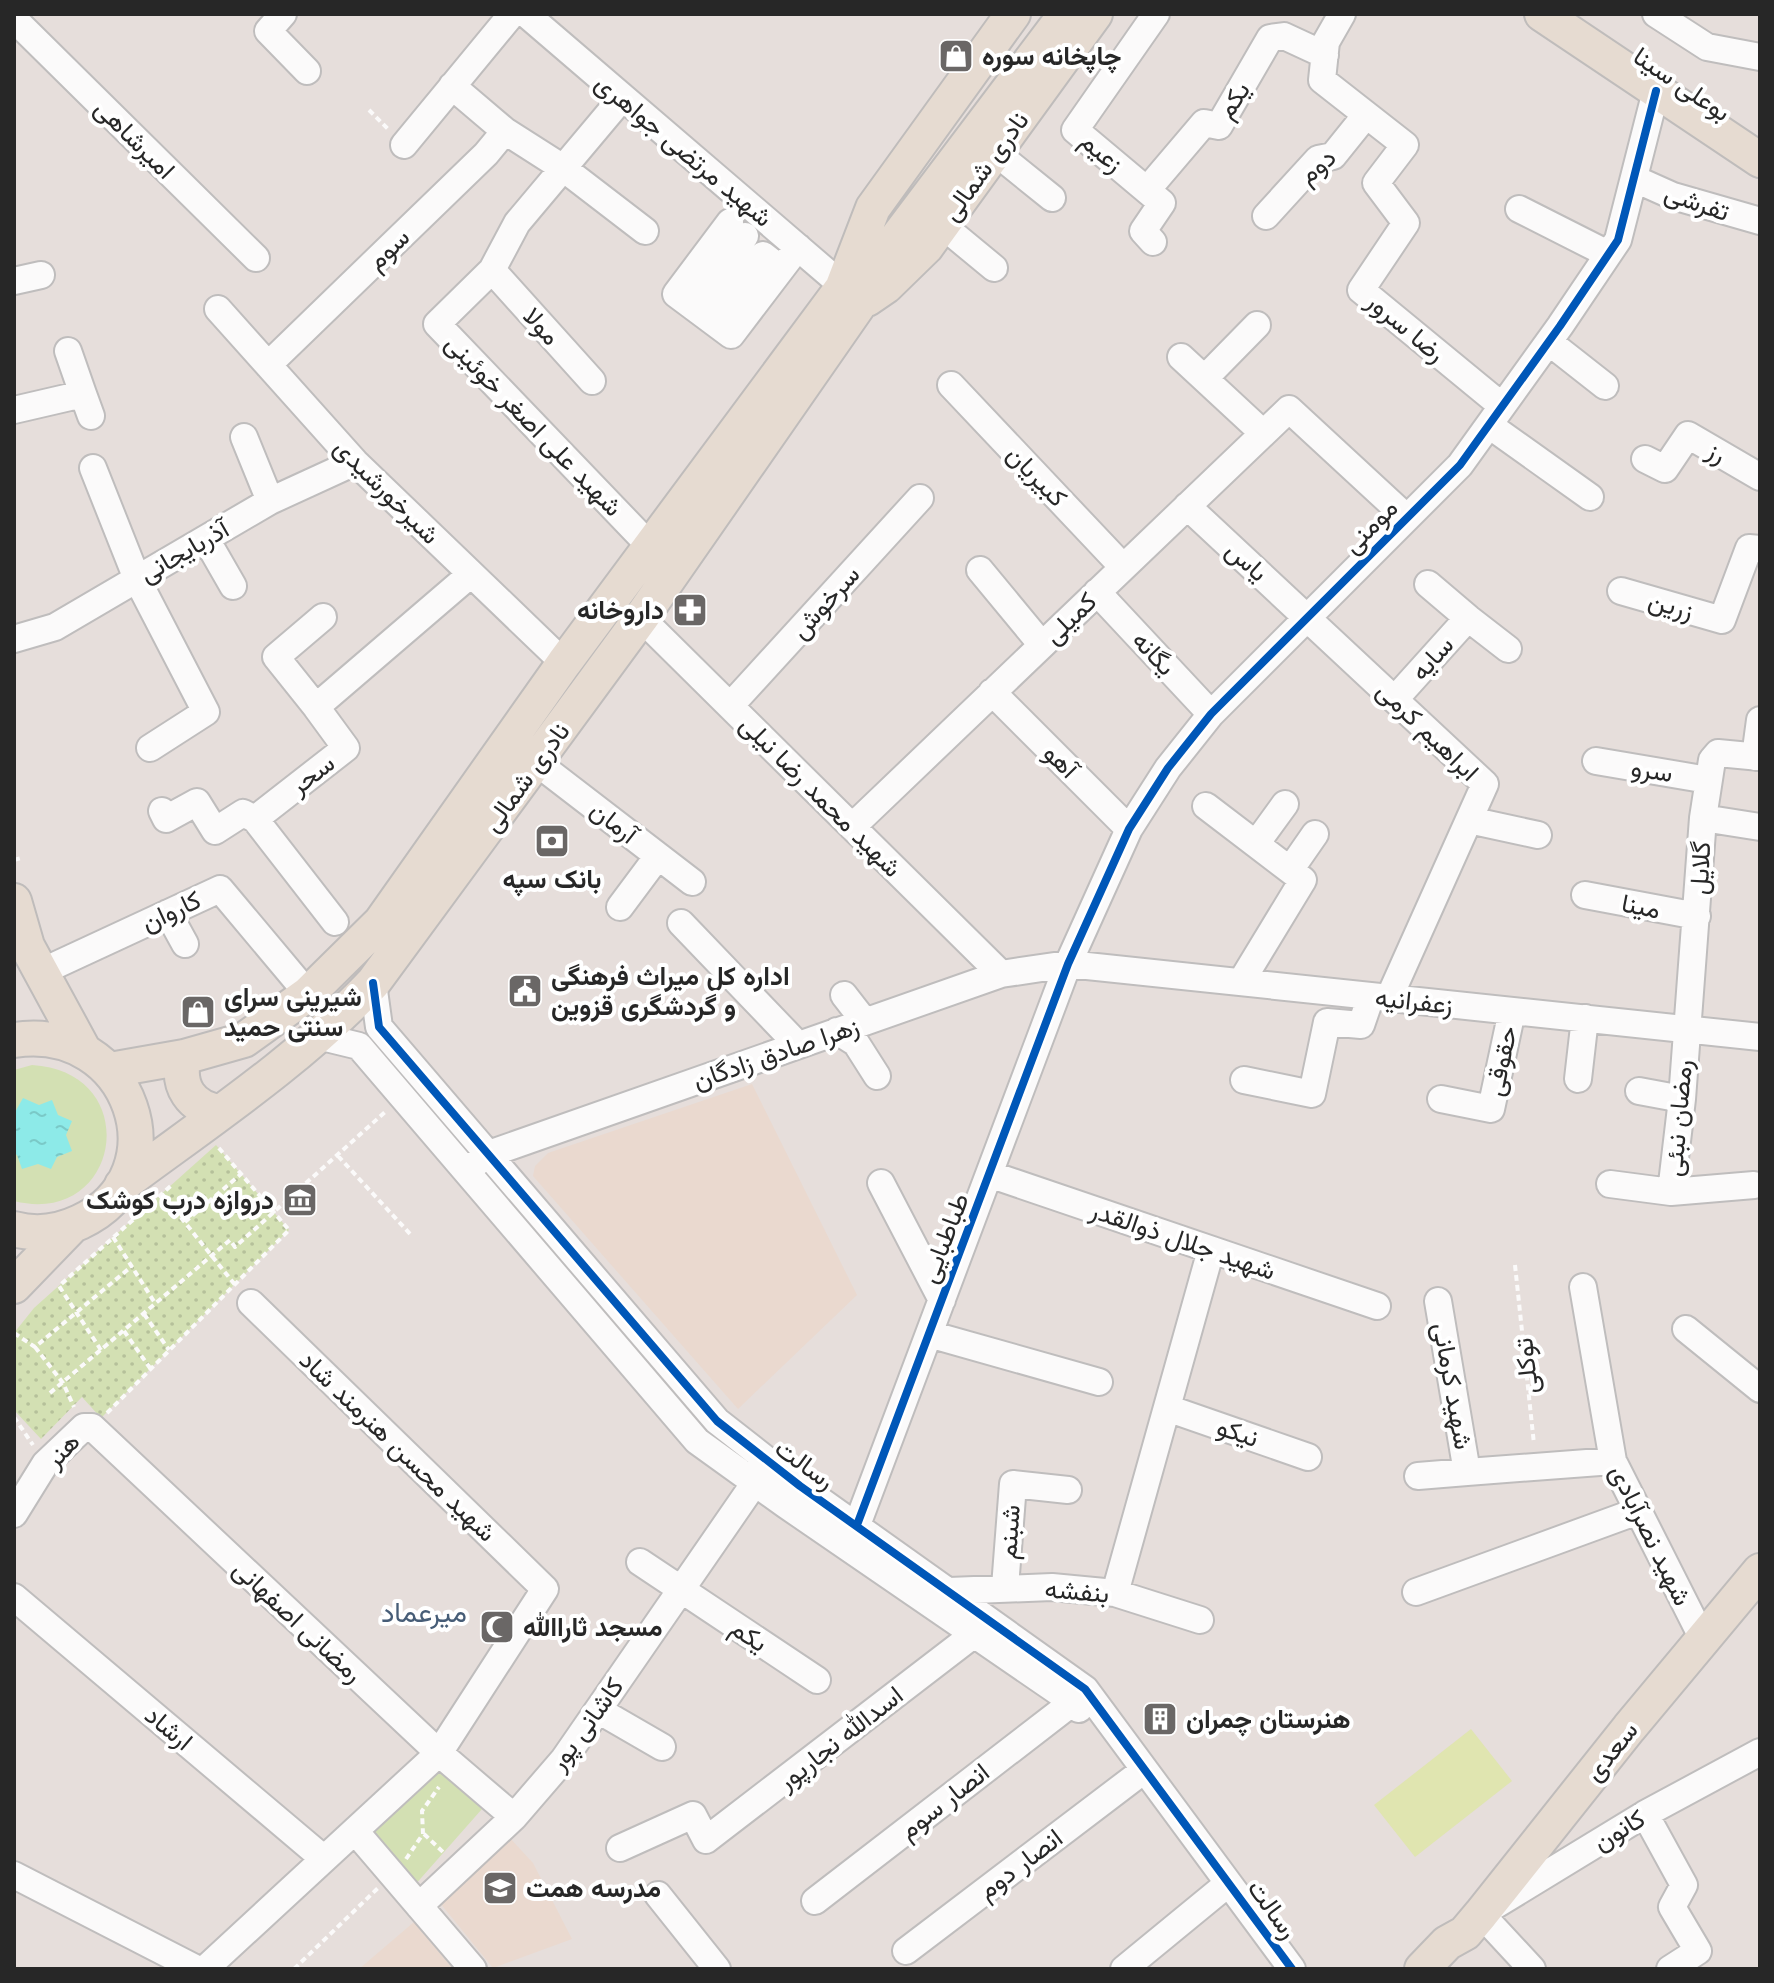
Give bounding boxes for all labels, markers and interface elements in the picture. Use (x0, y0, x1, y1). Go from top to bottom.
shop icon: چاپخانه سوره (937, 37, 975, 75)
place label: چاپخانه سوره (982, 39, 1121, 74)
street label: بوعلی سینا (1627, 39, 1737, 128)
street label: شهید مرتضی جواهری (589, 66, 780, 234)
street label: یکم (1208, 75, 1258, 125)
street label: امیرشاهی (88, 91, 183, 186)
street label: نادری شمالی (934, 104, 1035, 227)
street label: زعیم (1073, 124, 1131, 180)
street label: دوم (1291, 140, 1343, 192)
street label: تفرشی (1660, 175, 1734, 228)
street label: سوم (359, 220, 417, 278)
street label: رضا سرور (1359, 283, 1453, 369)
street label: مولا (517, 300, 568, 352)
street label: شهید علی اصغر خوئینی (439, 326, 630, 523)
street label: شیرخورشیدی (327, 431, 447, 551)
street label: رز (1701, 432, 1733, 470)
street label: کبیریان (1000, 438, 1075, 514)
street label: مومنی (1335, 491, 1404, 560)
street label: آذربایجانی (133, 511, 236, 589)
street label: یاس (1219, 533, 1275, 588)
street label: سرخوش (783, 558, 866, 645)
street label: زرین (1645, 582, 1697, 627)
street label: کمیلی (1036, 585, 1103, 651)
pharmacy icon: داروخانه (671, 591, 709, 629)
place label: داروخانه (577, 593, 664, 626)
street label: یگانه (1126, 623, 1183, 682)
street label: سایه (1403, 628, 1460, 687)
street label: ابراهیم کرمی (1369, 674, 1487, 788)
street label: شهید محمد رضا نیلی (733, 708, 909, 884)
street label: نادری شمالی (475, 715, 576, 838)
street label: آهو (1037, 736, 1087, 786)
street label: سحر (282, 746, 341, 802)
street label: سرو (1629, 750, 1675, 789)
street label: آرمان (584, 793, 646, 852)
bank icon: بانک سپه (533, 822, 571, 860)
street label: گلایل (1682, 840, 1717, 896)
place label: بانک سپه (503, 862, 601, 897)
street label: کاروان (136, 882, 206, 939)
street label: مینا (1619, 886, 1663, 925)
place label: اداره کل میراث فرهنگی و گردشگری قزوین (551, 959, 790, 1022)
public building icon: اداره کل میراث فرهنگی و گردشگری قزوین (506, 972, 544, 1010)
place label: شیرینی سرای سنتی حمید (224, 980, 362, 1043)
street label: زعفرانیه (1374, 980, 1455, 1021)
shop icon: شیرینی سرای سنتی حمید (179, 993, 217, 1031)
street label: زهرا صادق زادگان (688, 1009, 863, 1096)
street label: حقوقی (1477, 1023, 1524, 1099)
street label: رمضان نبئی (1656, 1058, 1699, 1178)
museum icon: دروازه درب کوشک (281, 1181, 319, 1219)
place label: دروازه درب کوشک (86, 1183, 274, 1216)
street label: طباطبایی (911, 1188, 976, 1288)
street label: شهید جلال ذوالقدر (1085, 1192, 1280, 1287)
street label: شهید کرمانی (1426, 1320, 1481, 1452)
street label: توکلی (1506, 1336, 1545, 1396)
street label: شهید محسن هنرمند شاد (293, 1343, 504, 1548)
street label: نیکو (1213, 1409, 1263, 1454)
street label: هنر (36, 1425, 86, 1475)
street label: رسالت (769, 1431, 842, 1496)
street label: شهید نصرآبادی (1603, 1459, 1700, 1611)
street label: شبنم (990, 1503, 1028, 1561)
street label: رمضانی اصفهانی (226, 1552, 370, 1689)
street label: بنفشه (1043, 1571, 1111, 1610)
district label: میرعماد (381, 1594, 467, 1630)
mosque icon: مسجد ثاراالله (478, 1608, 516, 1646)
place label: مسجد ثاراالله (523, 1610, 663, 1643)
street label: یکم (724, 1610, 774, 1660)
street label: کاشانی پور (540, 1671, 632, 1779)
street label: اسدالله نجارپور (769, 1678, 911, 1799)
street label: ارشاد (139, 1698, 200, 1757)
building icon: هنرستان چمران (1141, 1700, 1179, 1738)
place label: هنرستان چمران (1186, 1702, 1351, 1737)
street label: سعدی (1577, 1714, 1645, 1787)
street label: انصار سوم (892, 1755, 996, 1847)
street label: کانون (1587, 1801, 1651, 1858)
street label: انصار دوم (971, 1821, 1069, 1907)
school or university icon: مدرسه همت (481, 1869, 519, 1907)
place label: مدرسه همت (526, 1871, 661, 1904)
street label: رسالت (1241, 1872, 1306, 1945)

